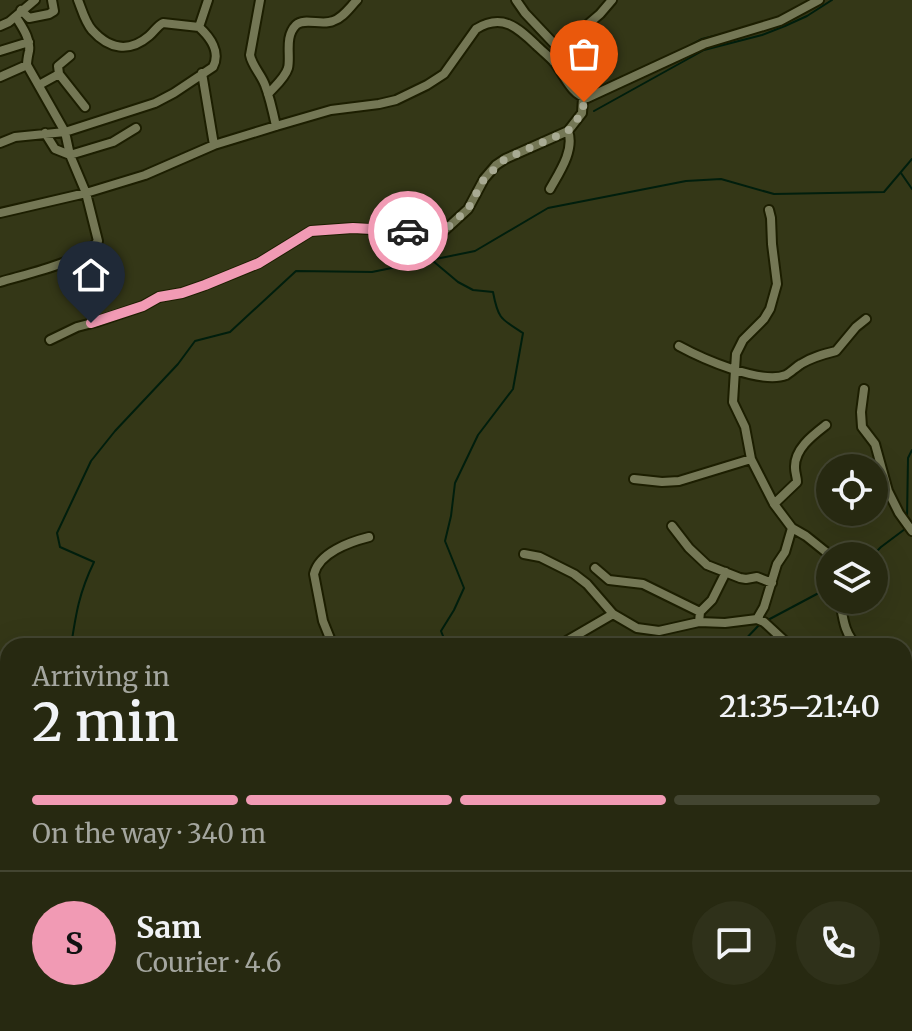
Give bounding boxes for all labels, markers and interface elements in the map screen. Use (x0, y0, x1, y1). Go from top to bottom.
pin (550, 20, 618, 102)
icon: bag (562, 32, 606, 76)
courier (368, 191, 448, 271)
icon: car (386, 209, 430, 253)
pin (57, 241, 125, 323)
icon: home (69, 253, 113, 297)
map controls (816, 454, 888, 614)
button: locate (816, 454, 888, 526)
button: layers (816, 542, 888, 614)
text: Arriving in (32, 660, 170, 693)
text: 21:35–21:40 (719, 687, 880, 725)
text: 2 min (32, 690, 179, 755)
text: On the way · 340 m (32, 817, 266, 850)
button: chat (692, 901, 776, 985)
button: phone (796, 901, 880, 985)
text: Sam (136, 908, 201, 946)
text: S (65, 924, 83, 962)
text: Courier · 4.6 (136, 946, 282, 979)

